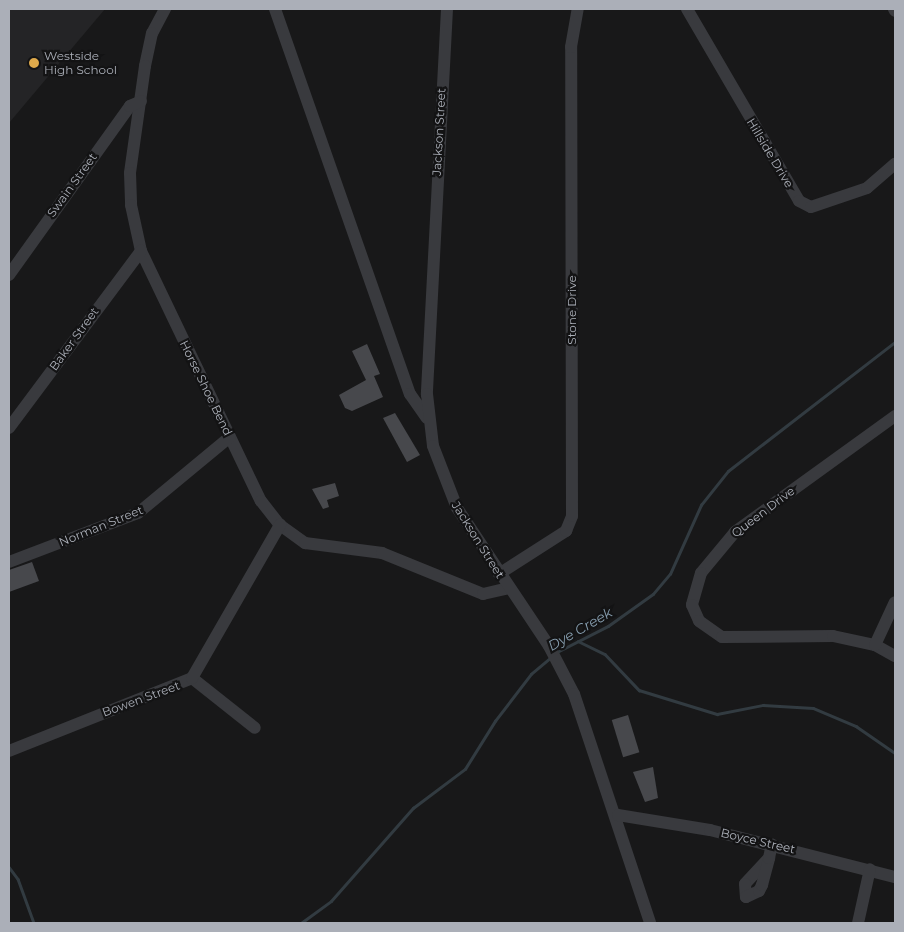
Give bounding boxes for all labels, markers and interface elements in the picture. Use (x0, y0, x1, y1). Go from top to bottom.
place label: Westside High School (44, 49, 117, 77)
marker: Westside High School (28, 57, 40, 69)
street label: Jackson Street (430, 88, 448, 176)
street label: Hillside Drive (744, 116, 796, 190)
street label: Swain Street (44, 150, 100, 220)
street label: Stone Drive (565, 275, 579, 345)
street label: Baker Street (46, 305, 102, 373)
street label: Horse Shoe Bend (177, 338, 235, 438)
street label: Queen Drive (729, 484, 797, 540)
street label: Jackson Street (449, 499, 507, 581)
street label: Norman Street (57, 503, 145, 549)
water label: Dye Creek (545, 604, 615, 654)
street label: Bowen Street (100, 678, 182, 720)
street label: Boyce Street (719, 825, 797, 857)

